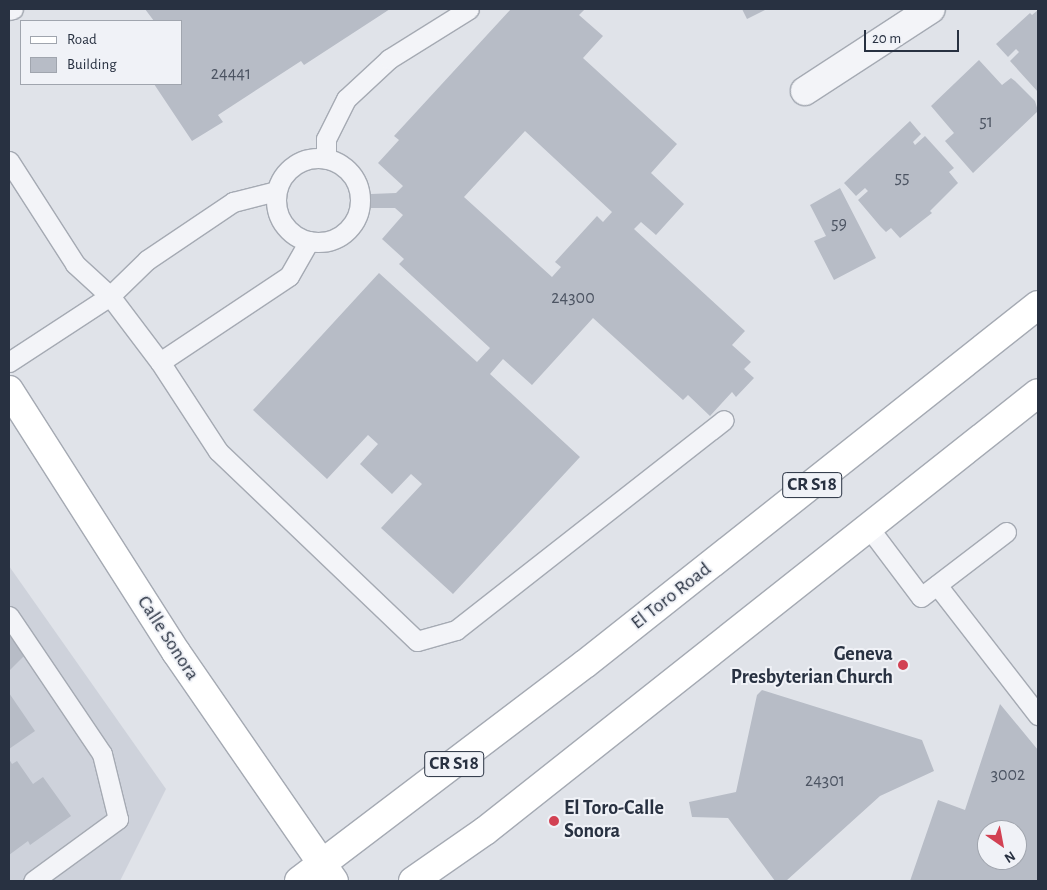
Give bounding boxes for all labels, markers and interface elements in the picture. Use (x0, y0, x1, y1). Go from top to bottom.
legend (20, 20, 182, 85)
scale bar (867, 20, 962, 52)
text: 20 m (872, 31, 901, 46)
text: Road (67, 32, 97, 47)
text: Building (67, 57, 117, 72)
house number: 24441 (211, 63, 251, 85)
house number: 51 (979, 111, 993, 133)
house number: 55 (894, 167, 910, 189)
house number: 59 (831, 213, 847, 235)
house number: 24300 (551, 287, 595, 309)
road number: CR S18 (782, 468, 842, 502)
street label: El Toro Road (626, 557, 716, 635)
street label: Calle Sonora (132, 591, 204, 685)
place label: Geneva Presbyterian Church (731, 642, 893, 689)
marker: Geneva Presbyterian Church (897, 659, 909, 671)
road number: CR S18 (424, 748, 484, 781)
house number: 3002 (991, 764, 1025, 786)
house number: 24301 (805, 770, 845, 792)
place label: El Toro-Calle Sonora (564, 797, 664, 844)
marker: El Toro-Calle Sonora (548, 815, 560, 827)
north arrow (977, 820, 1027, 870)
text: N (1002, 848, 1018, 865)

